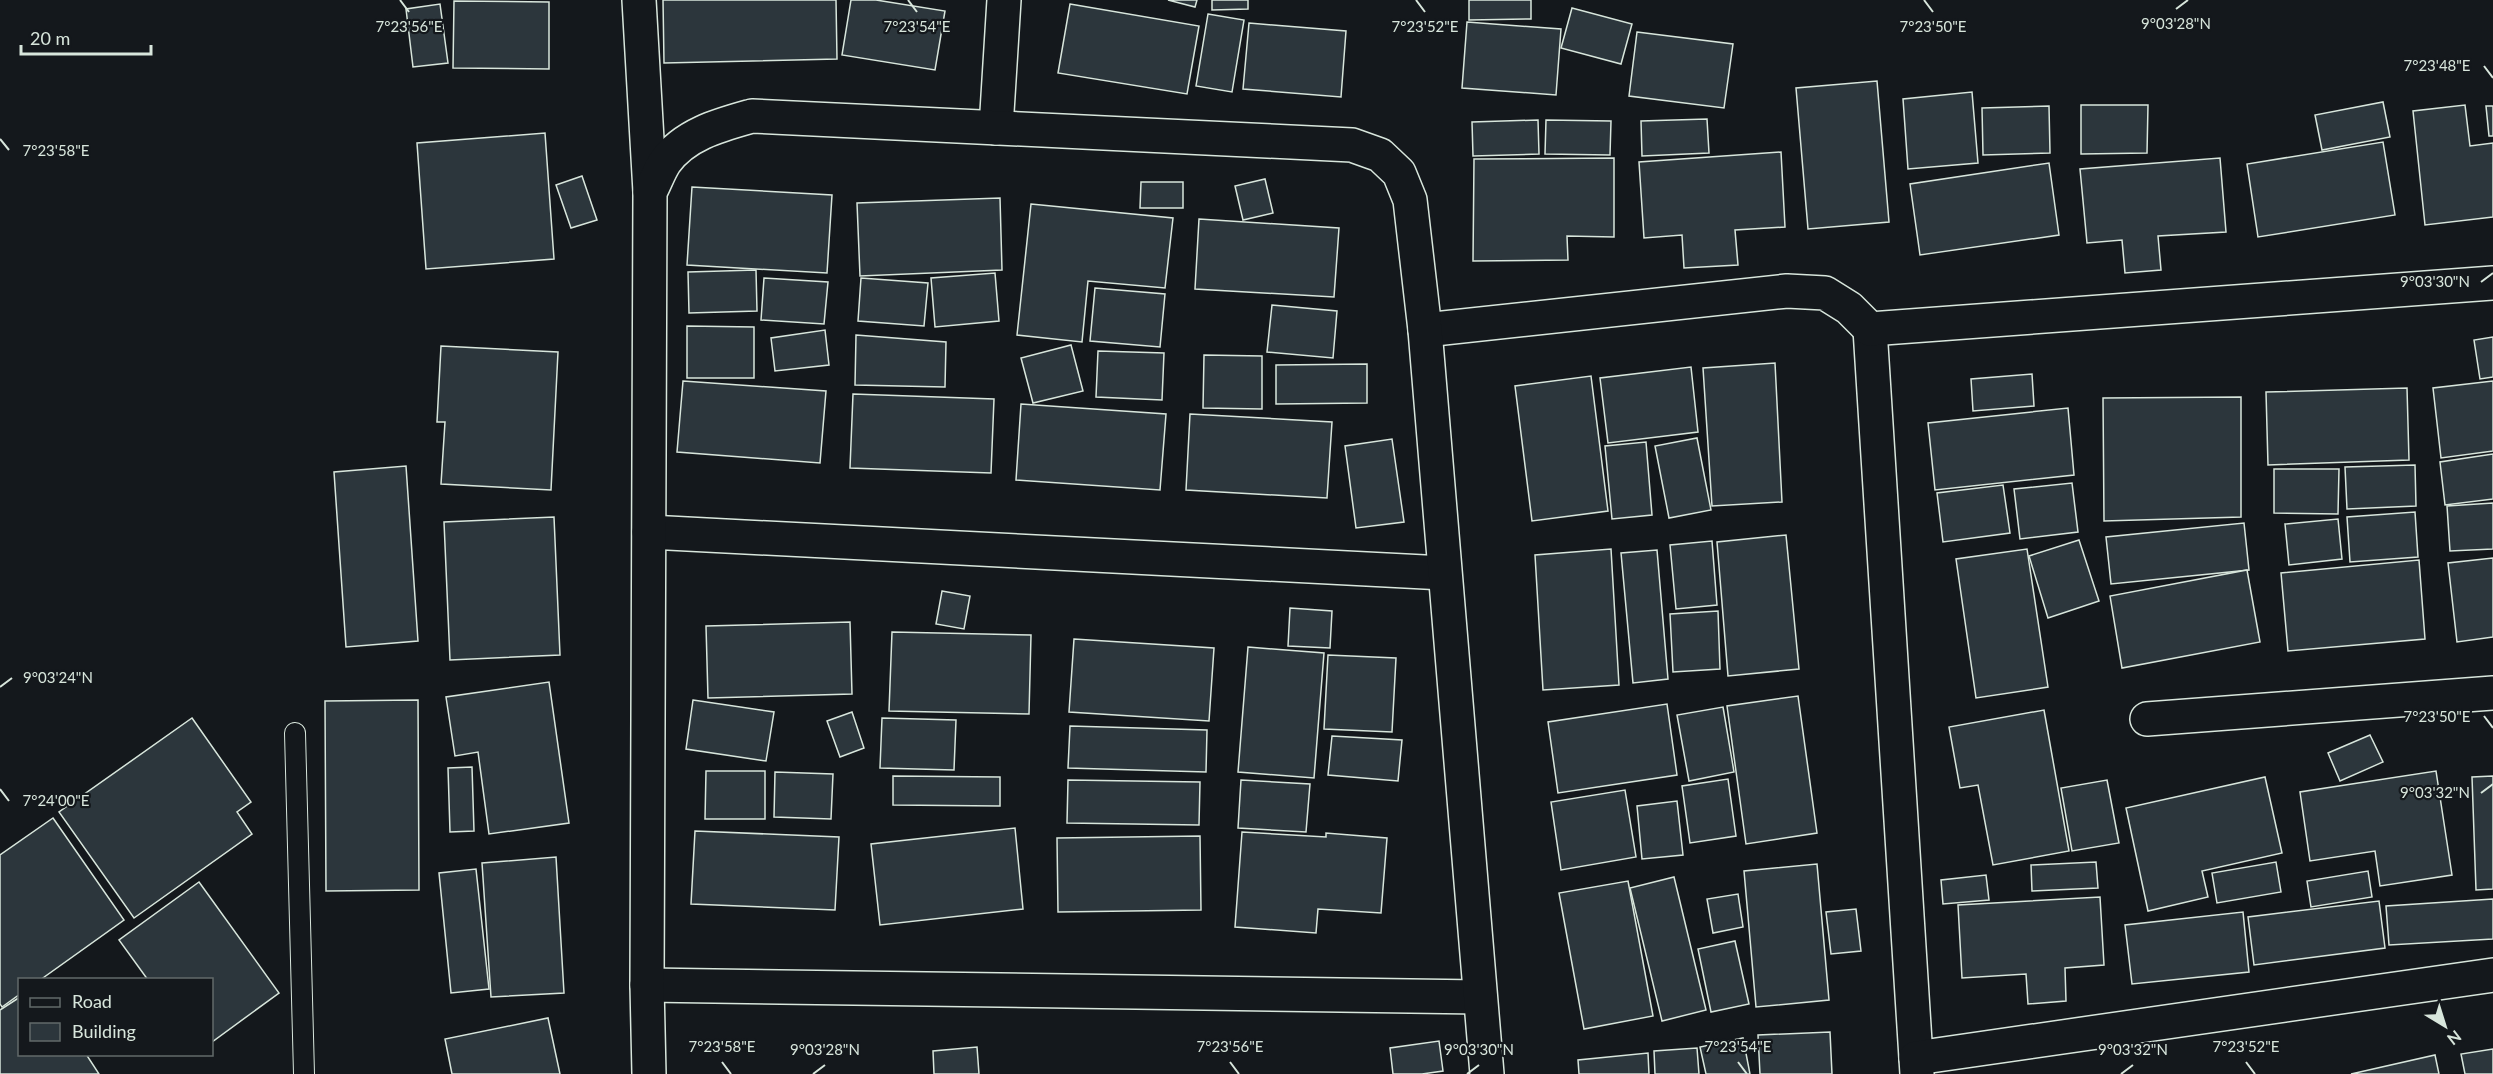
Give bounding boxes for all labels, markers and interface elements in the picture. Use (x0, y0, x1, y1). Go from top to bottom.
text: 9°03'28"N (2141, 14, 2211, 32)
text: 7°23'56"E (376, 17, 443, 35)
text: 7°23'54"E (884, 17, 951, 35)
text: 7°23'52"E (1392, 17, 1459, 35)
text: 7°23'50"E (1900, 17, 1967, 35)
scale bar (21, 18, 152, 56)
text: 20 m (30, 27, 70, 49)
text: 7°23'48"E (2404, 56, 2471, 74)
text: 7°23'58"E (23, 141, 90, 159)
text: 9°03'30"N (2400, 272, 2470, 290)
text: 9°03'24"N (23, 668, 93, 686)
text: 7°23'50"E (2404, 707, 2471, 725)
text: 9°03'32"N (2400, 783, 2470, 801)
text: 7°24'00"E (23, 791, 90, 809)
legend (18, 978, 213, 1056)
text: Road (72, 990, 112, 1012)
north arrow (2415, 996, 2475, 1056)
text: Building (72, 1020, 136, 1042)
text: N (2444, 1027, 2465, 1049)
text: 7°23'58"E (689, 1037, 756, 1055)
text: 7°23'56"E (1197, 1037, 1264, 1055)
text: 7°23'54"E (1705, 1037, 1772, 1055)
text: 7°23'52"E (2213, 1037, 2280, 1055)
text: 9°03'28"N (790, 1040, 860, 1058)
text: 9°03'30"N (1444, 1040, 1514, 1058)
text: 9°03'32"N (2098, 1040, 2168, 1058)

